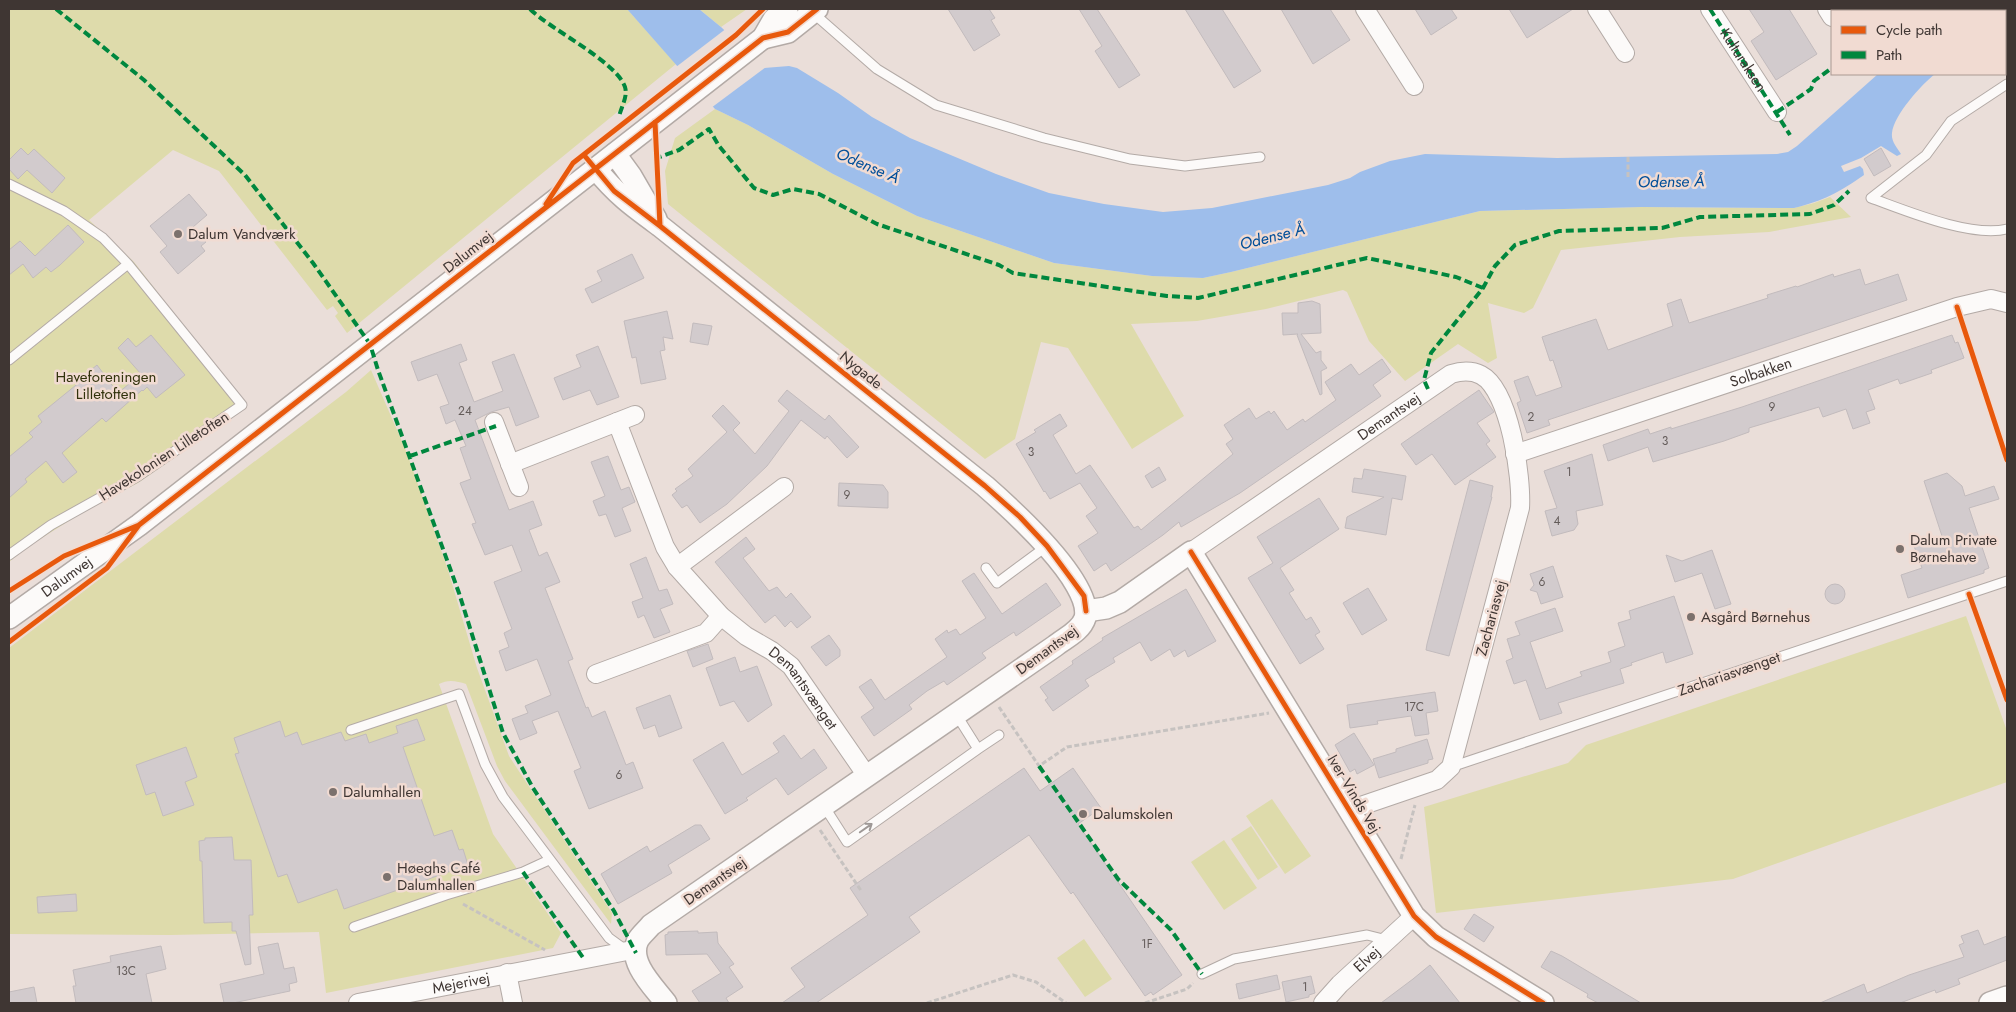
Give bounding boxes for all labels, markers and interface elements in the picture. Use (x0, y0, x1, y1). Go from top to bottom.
legend (1831, 10, 2006, 75)
text: Cycle path (1876, 19, 1943, 41)
street label: Kulturaksen (1715, 24, 1772, 96)
text: Path (1876, 44, 1902, 66)
water label: Odense Å (833, 142, 903, 189)
water label: Odense Å (1638, 169, 1704, 194)
water label: Odense Å (1237, 217, 1307, 256)
place label: Dalum Vandværk (188, 223, 296, 245)
street label: Dalumvej (438, 225, 498, 279)
marker: Dalum Vandværk (172, 228, 184, 240)
street label: Nygade (835, 346, 888, 394)
street label: Solbakken (1727, 352, 1795, 393)
park label: Haveforeningen Lilletoften (56, 366, 156, 405)
street label: Demantsvej (1353, 387, 1425, 446)
house number: 9 (1769, 398, 1776, 416)
house number: 24 (458, 402, 472, 420)
street label: Havekolonien Lilletoften (95, 406, 233, 506)
house number: 2 (1528, 408, 1535, 426)
house number: 3 (1662, 432, 1669, 450)
house number: 3 (1028, 443, 1035, 461)
house number: 1 (1566, 463, 1572, 481)
house number: 9 (844, 486, 851, 504)
house number: 4 (1554, 512, 1561, 530)
place label: Dalum Private Børnehave (1910, 529, 1997, 568)
marker: Dalum Private Børnehave (1894, 543, 1906, 555)
street label: Dalumvej (37, 551, 97, 603)
house number: 6 (1539, 573, 1546, 591)
street label: Zachariasvej (1470, 578, 1512, 658)
place label: Asgård Børnehus (1701, 606, 1810, 628)
marker: Asgård Børnehus (1685, 611, 1697, 623)
street label: Demantsvej (1011, 620, 1083, 680)
street label: Demantsvænget (764, 641, 843, 734)
street label: Zachariasvænget (1675, 646, 1783, 702)
house number: 17C (1404, 698, 1424, 716)
street label: Iver Vinds Vej (1322, 750, 1386, 838)
house number: 6 (616, 766, 623, 784)
place label: Dalumhallen (343, 781, 421, 803)
marker: Dalumhallen (327, 786, 339, 798)
place label: Dalumskolen (1093, 803, 1173, 825)
marker: Dalumskolen (1077, 808, 1089, 820)
one-way arrow (859, 823, 873, 833)
street label: Demantsvej (679, 851, 751, 911)
place label: Høeghs Café Dalumhallen (397, 857, 480, 896)
marker: Høeghs Café Dalumhallen (381, 871, 393, 883)
house number: 1F (1141, 935, 1153, 953)
street label: Elvej (1349, 941, 1385, 977)
house number: 13C (116, 962, 136, 980)
street label: Mejerivej (430, 967, 492, 999)
house number: 1 (1302, 978, 1308, 996)

